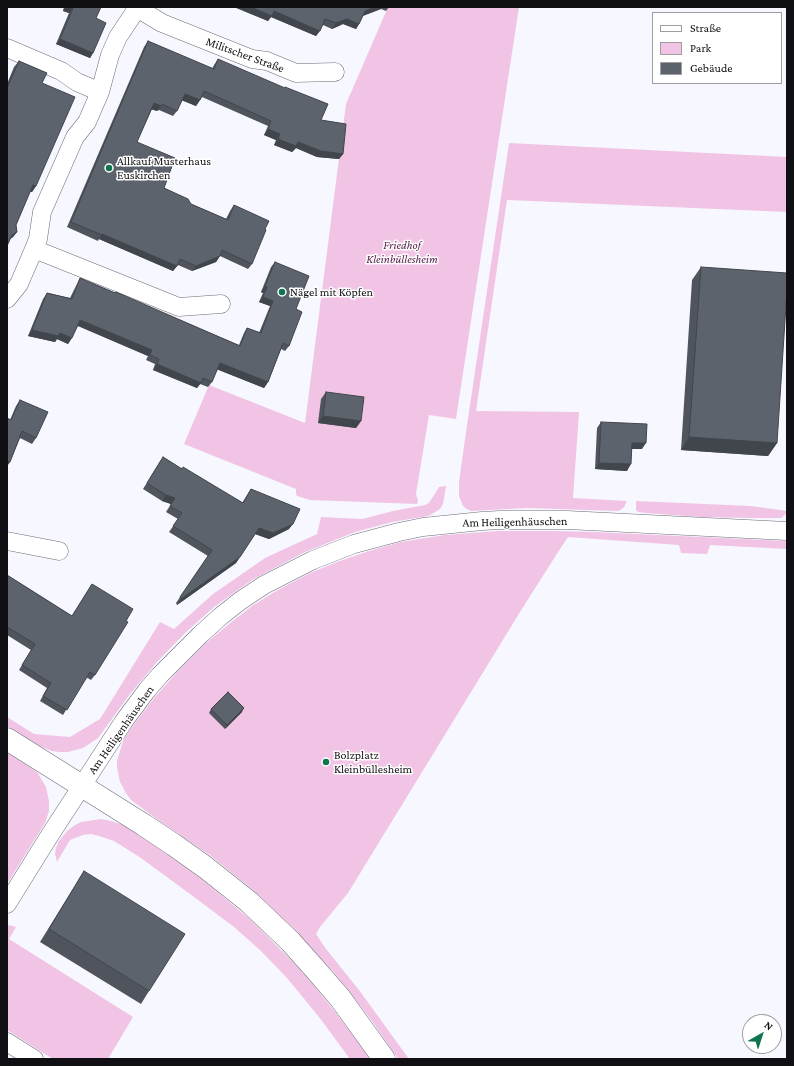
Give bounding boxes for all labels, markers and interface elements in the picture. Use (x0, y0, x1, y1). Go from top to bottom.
legend (652, 12, 782, 84)
text: Straße (690, 21, 721, 35)
street label: Militscher Straße (204, 34, 286, 76)
text: Park (690, 41, 711, 55)
text: Gebäude (690, 61, 732, 75)
place label: Allkauf Musterhaus Euskirchen (117, 154, 211, 182)
marker: Allkauf Musterhaus Euskirchen (104, 163, 114, 173)
park label: Friedhof Kleinbüllesheim (366, 238, 438, 266)
place label: Nägel mit Köpfen (290, 285, 373, 299)
marker: Nägel mit Köpfen (277, 287, 287, 297)
street label: Am Heiligenhäuschen (462, 514, 568, 530)
street label: Am Heiligenhäuschen (85, 683, 157, 777)
place label: Bolzplatz Kleinbüllesheim (334, 748, 412, 776)
marker: Bolzplatz Kleinbüllesheim (321, 757, 331, 767)
north arrow (742, 1014, 782, 1054)
text: N (762, 1018, 776, 1032)

